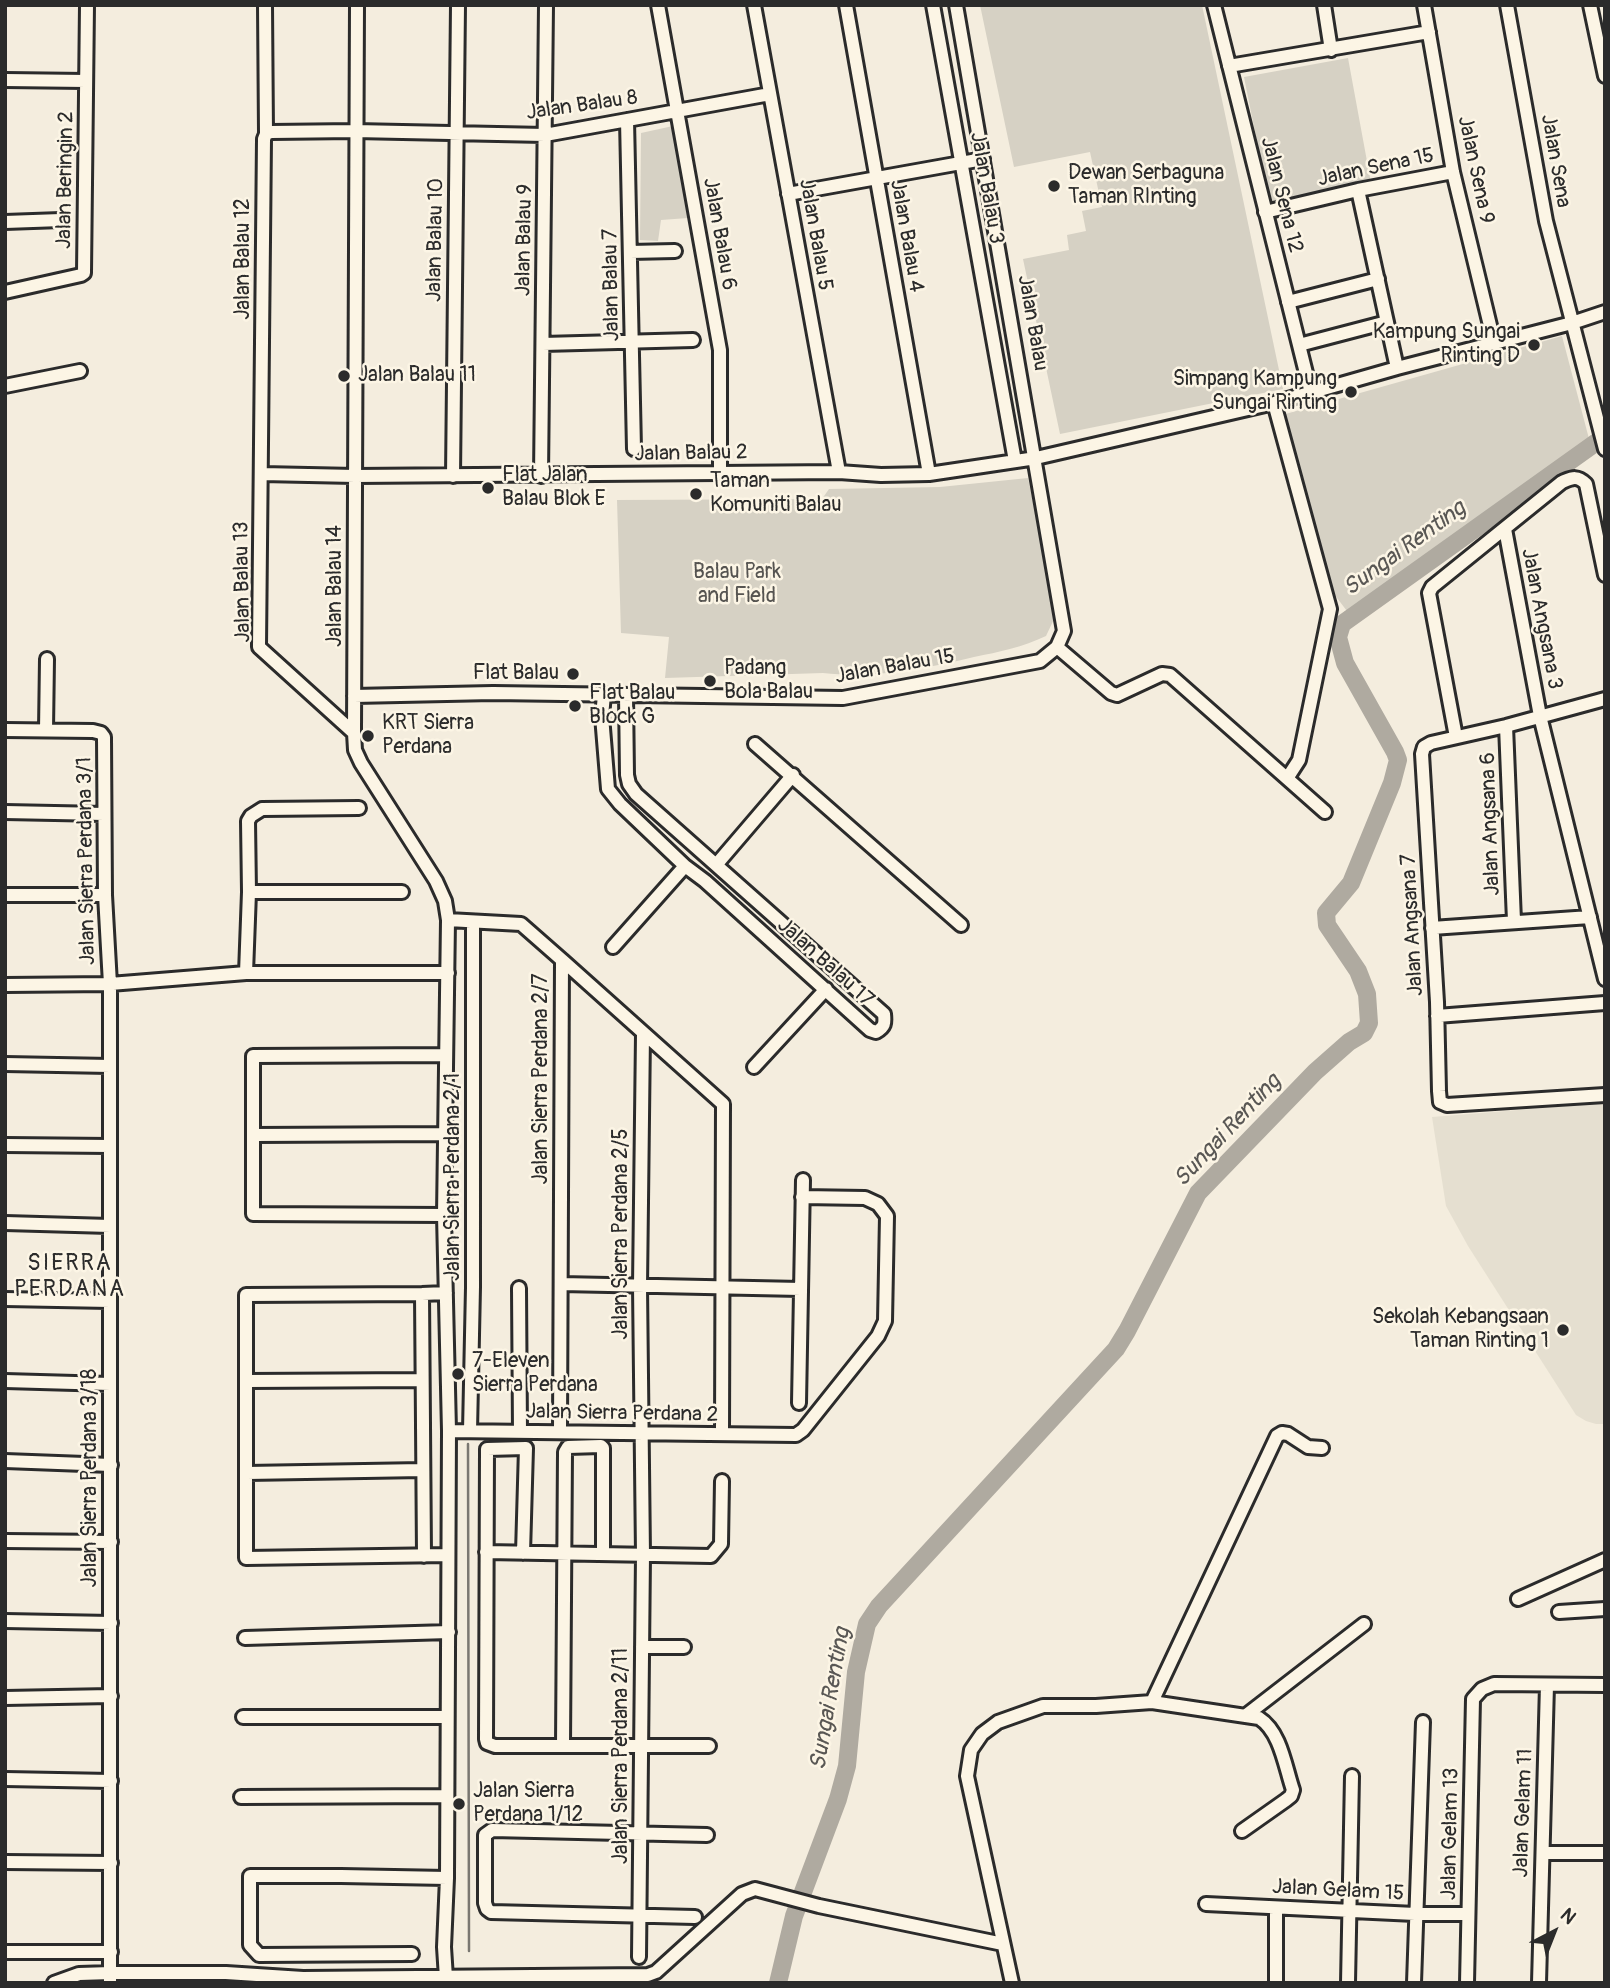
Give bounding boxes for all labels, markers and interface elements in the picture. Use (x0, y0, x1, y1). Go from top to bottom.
street label: Jalan Balau 8 (525, 86, 639, 126)
street label: Jalan Beringin 2 (52, 111, 80, 249)
street label: Jalan Sena (1534, 112, 1576, 210)
street label: Jalan Sena 9 (1451, 114, 1499, 226)
street label: Jalan Balau 3 (964, 130, 1008, 246)
street label: Jalan Sena 12 (1254, 134, 1308, 256)
street label: Jalan Sena 15 (1315, 143, 1437, 193)
place label: Dewan Serbaguna Taman RInting (1068, 161, 1224, 211)
street label: Jalan Balau 6 (697, 176, 741, 292)
street label: Jalan Balau 5 (793, 177, 837, 293)
street label: Jalan Balau 10 (422, 178, 450, 302)
street label: Jalan Balau 4 (884, 178, 928, 294)
marker: Dewan Serbaguna Taman RInting (1046, 178, 1062, 194)
street label: Jalan Balau 9 (511, 184, 539, 296)
street label: Jalan Balau 12 (231, 198, 257, 320)
street label: Jalan Balau 7 (598, 228, 626, 342)
street label: Jalan Balau (1011, 273, 1053, 373)
place label: Kampung Sungai Rinting D (1373, 320, 1520, 370)
marker: Kampung Sungai Rinting D (1526, 337, 1542, 353)
place label: Jalan Balau 11 (358, 363, 476, 389)
place label: Simpang Kampung Sungai Rinting (1173, 367, 1337, 417)
marker: Jalan Balau 11 (336, 368, 352, 384)
marker: Simpang Kampung Sungai Rinting (1343, 384, 1359, 400)
street label: Jalan Balau 2 (634, 440, 748, 468)
place label: Flat Jalan Balau Blok E (502, 463, 606, 513)
place label: Taman Komuniti Balau (710, 469, 841, 519)
marker: Flat Jalan Balau Blok E (480, 480, 496, 496)
marker: Taman Komuniti Balau (688, 486, 704, 502)
water label: Sungai Renting (1339, 496, 1471, 602)
street label: Jalan Balau 13 (229, 521, 257, 643)
street label: Jalan Balau 14 (323, 525, 349, 647)
street label: Jalan Angsana 3 (1515, 546, 1567, 692)
park label: Balau Park and Field (693, 560, 781, 610)
street label: Jalan Balau 15 (833, 644, 957, 690)
place label: Padang Bola Balau (724, 656, 813, 706)
place label: Flat Balau (473, 661, 559, 687)
marker: Flat Balau (565, 666, 581, 682)
marker: Padang Bola Balau (702, 673, 718, 689)
place label: Flat Balau Block G (589, 681, 675, 731)
marker: Flat Balau Block G (567, 698, 583, 714)
place label: KRT Sierra Perdana (382, 711, 474, 761)
marker: KRT Sierra Perdana (360, 728, 376, 744)
street label: Jalan Angsana 6 (1476, 752, 1506, 896)
street label: Jalan Sierra Perdana 3/1 (73, 757, 101, 965)
street label: Jalan Angsana 7 (1397, 853, 1429, 997)
street label: Jalan Balau 17 (772, 913, 878, 1013)
street label: Jalan Sierra Perdana 2/7 (529, 973, 555, 1185)
water label: Sungai Renting (1169, 1069, 1287, 1193)
street label: Jalan Sierra Perdana 2/1 (441, 1073, 467, 1281)
street label: Jalan Sierra Perdana 2/5 (609, 1128, 635, 1340)
district label: SIERRA PERDANA (15, 1250, 125, 1304)
place label: Sekolah Kebangsaan Taman Rinting 1 (1372, 1305, 1549, 1355)
marker: Sekolah Kebangsaan Taman Rinting 1 (1555, 1322, 1571, 1338)
place label: 7-Eleven Sierra Perdana (472, 1349, 598, 1399)
marker: 7-Eleven Sierra Perdana (450, 1366, 466, 1382)
street label: Jalan Sierra Perdana 3/18 (78, 1369, 104, 1587)
street label: Jalan Sierra Perdana 2 (526, 1400, 718, 1428)
water label: Sungai Renting (805, 1626, 857, 1772)
street label: Jalan Sierra Perdana 2/11 (609, 1648, 635, 1864)
street label: Jalan Gelam 11 (1509, 1748, 1539, 1878)
street label: Jalan Gelam 13 (1437, 1768, 1465, 1900)
place label: Jalan Sierra Perdana 1/12 (473, 1779, 583, 1829)
marker: Jalan Sierra Perdana 1/12 (451, 1796, 467, 1812)
street label: Jalan Gelam 15 (1271, 1875, 1405, 1907)
north arrow (1519, 1897, 1589, 1967)
text: N (1555, 1903, 1581, 1930)

